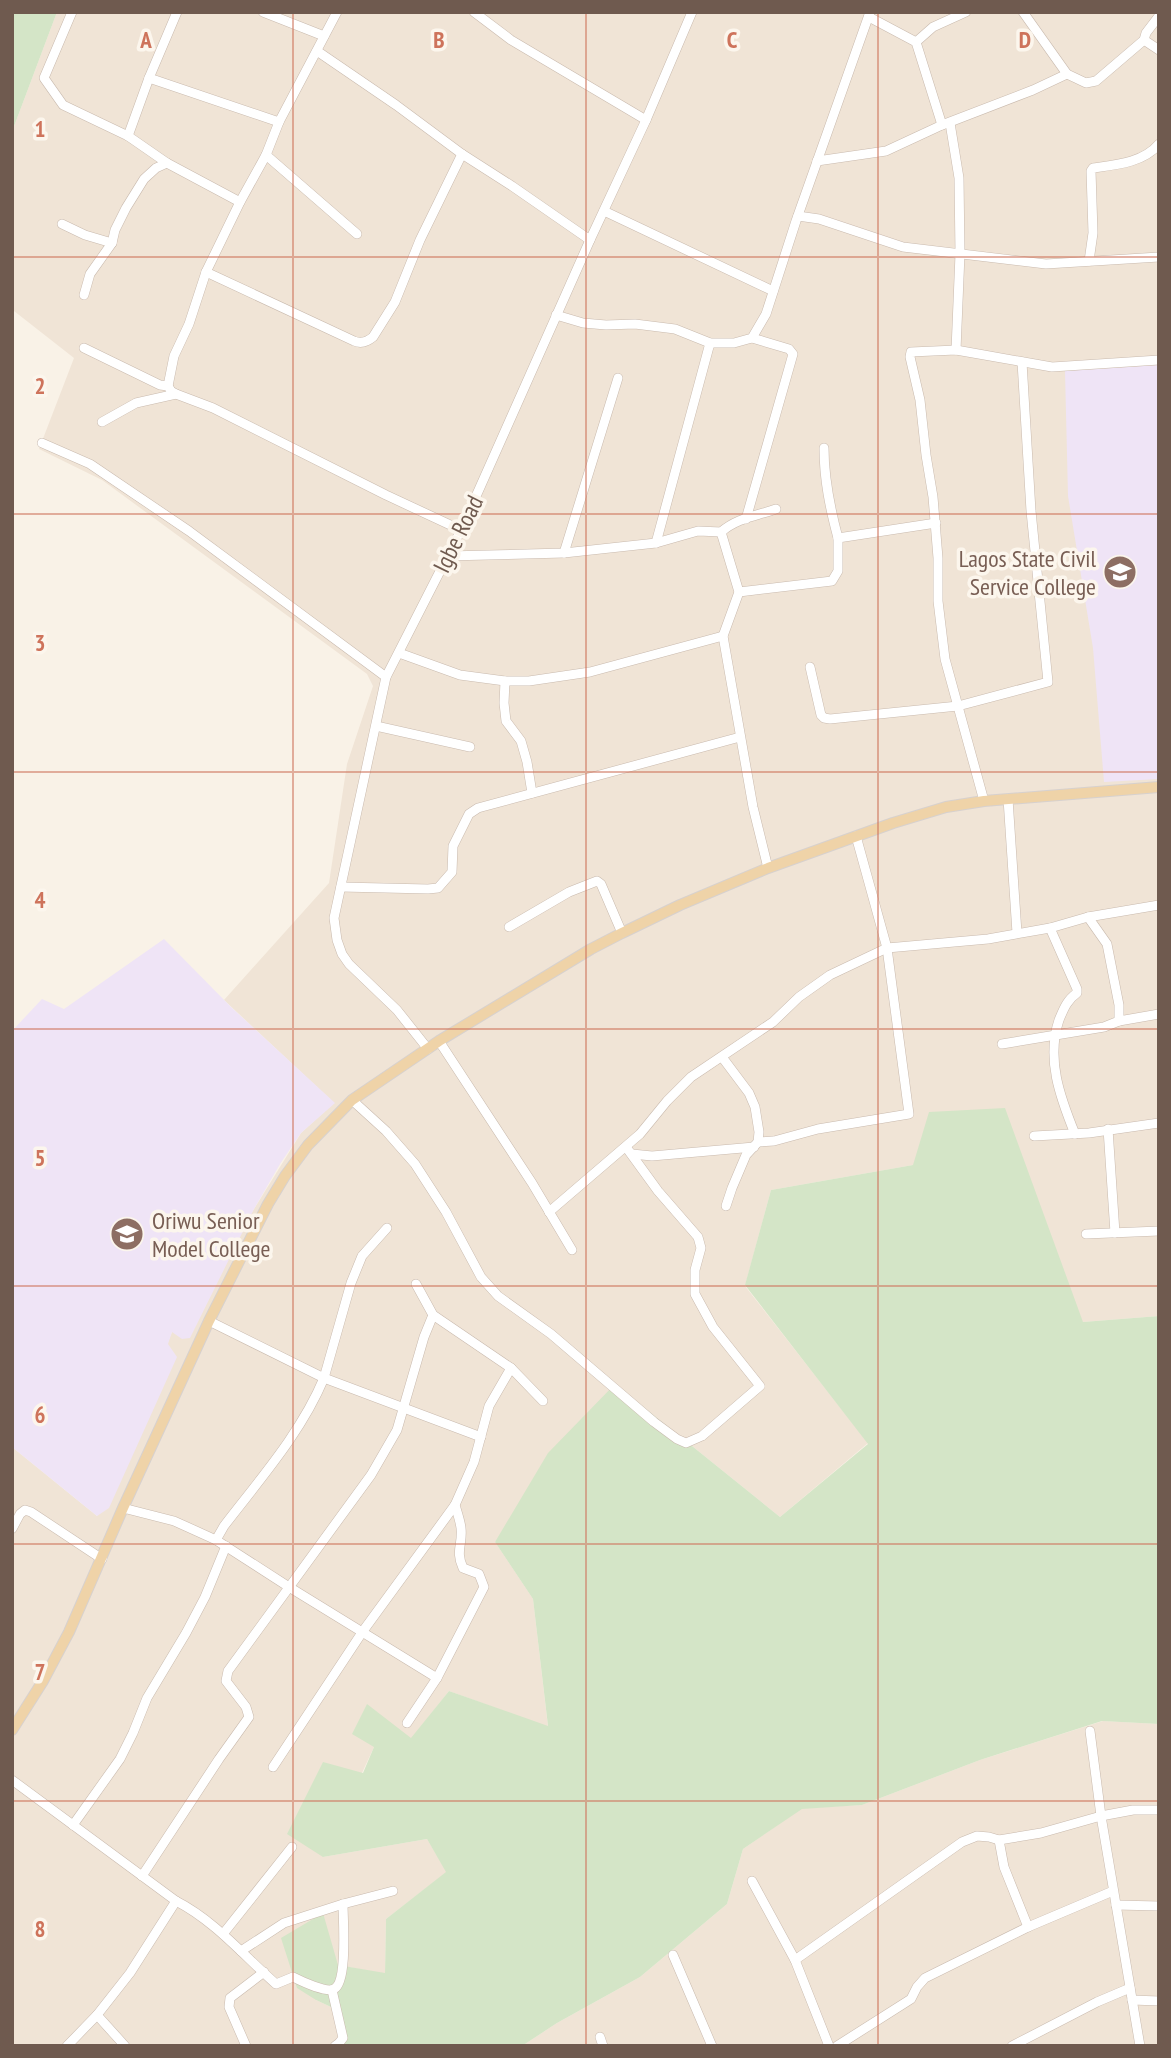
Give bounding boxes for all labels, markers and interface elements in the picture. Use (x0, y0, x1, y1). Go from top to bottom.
text: A (139, 25, 152, 54)
text: B (433, 25, 445, 54)
text: C (727, 25, 738, 54)
text: D (1019, 25, 1031, 54)
text: 1 (35, 114, 46, 143)
text: 2 (35, 371, 46, 400)
street label: Igbe Road (426, 490, 490, 578)
place label: Lagos State Civil Service College (959, 543, 1096, 602)
school or university icon: Lagos State Civil Service College (1101, 553, 1139, 591)
text: 3 (35, 628, 46, 657)
text: 4 (35, 885, 46, 914)
text: 5 (35, 1143, 46, 1172)
place label: Oriwu Senior Model College (152, 1205, 271, 1264)
school or university icon: Oriwu Senior Model College (108, 1215, 146, 1253)
text: 6 (35, 1400, 46, 1429)
text: 7 (35, 1657, 46, 1686)
text: 8 (35, 1914, 46, 1943)

